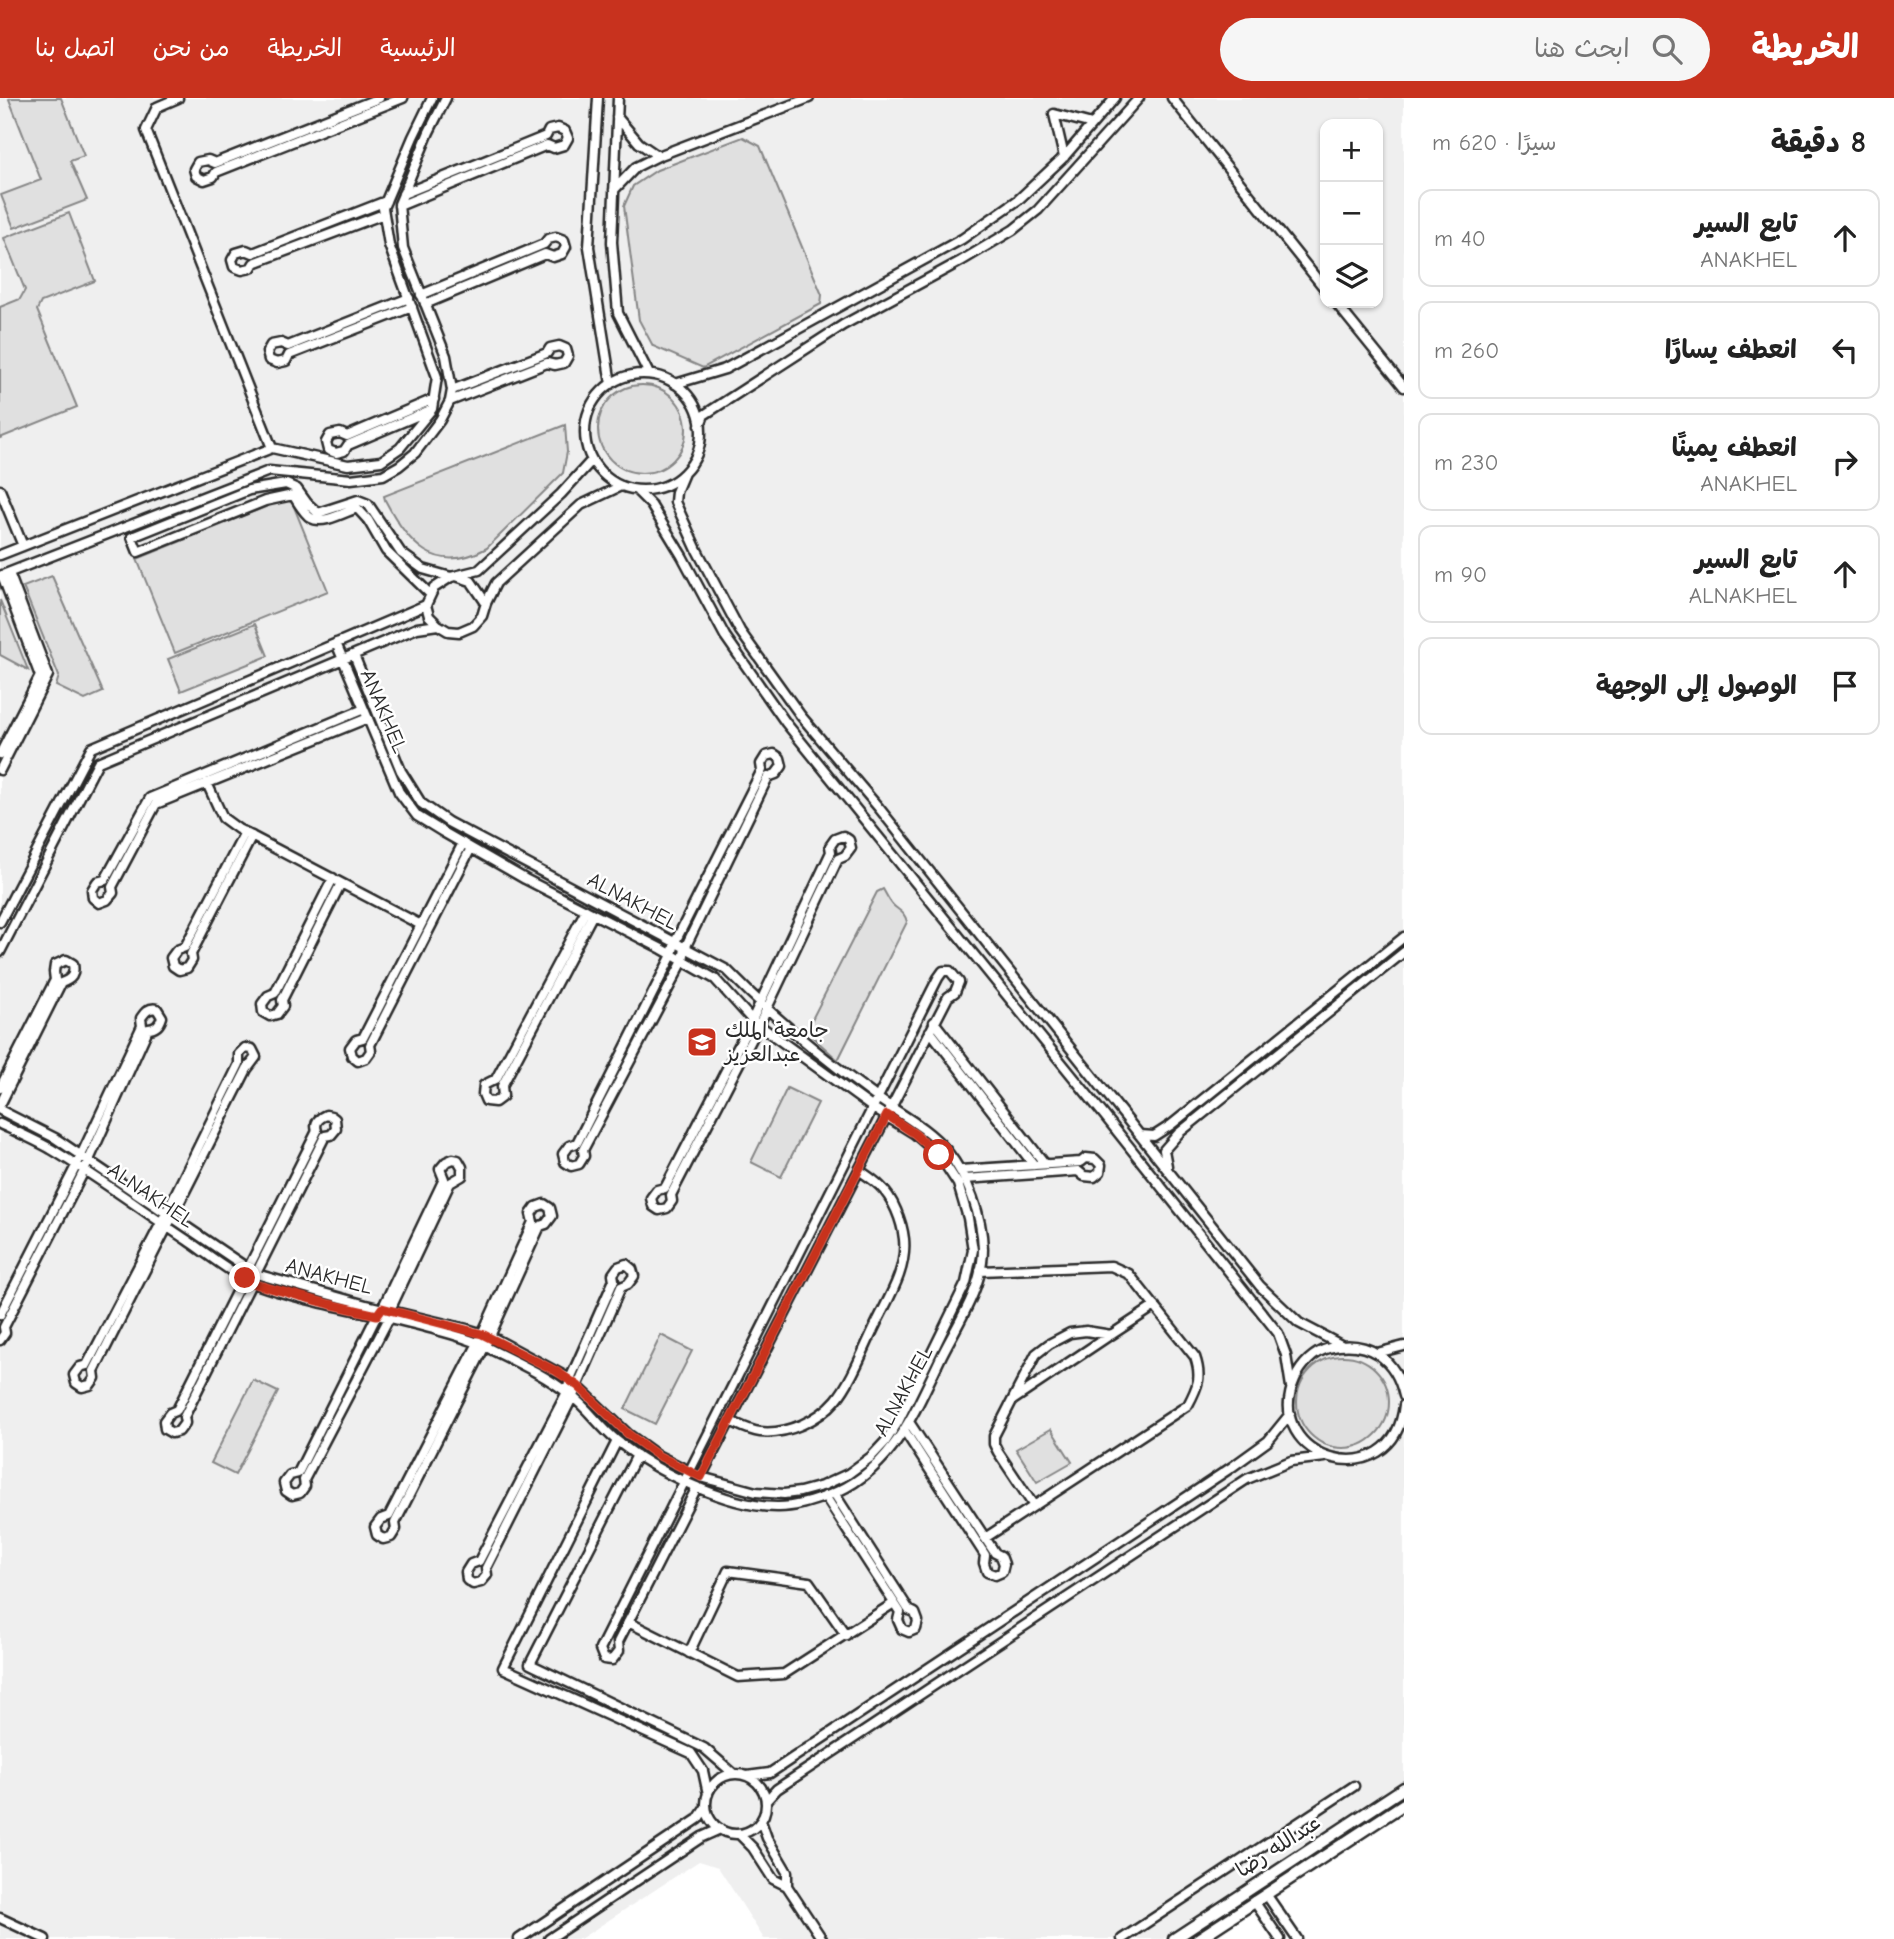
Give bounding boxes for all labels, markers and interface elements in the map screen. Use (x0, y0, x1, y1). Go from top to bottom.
search box (1220, 18, 1710, 81)
text: الخريطة (1752, 28, 1859, 66)
icon: search (1648, 30, 1686, 68)
text: اتصل بنا (35, 34, 115, 62)
text: من نحن (153, 34, 229, 62)
text: الخريطة (267, 34, 342, 62)
text: الرئيسية (380, 34, 456, 62)
text: ابحث هنا (1534, 34, 1630, 64)
map controls (1320, 119, 1383, 308)
button: + (1320, 119, 1383, 182)
text: 8 دقيقة (1771, 125, 1866, 160)
text: سيرًا · 620 m (1432, 129, 1557, 156)
button: − (1320, 182, 1383, 245)
text: تابع السير (1695, 209, 1797, 239)
icon: ahead (1826, 219, 1864, 257)
text: 40 m (1434, 225, 1486, 252)
button: layers (1320, 245, 1383, 308)
text: ANAKHEL (1700, 246, 1797, 273)
icon: left (1826, 331, 1864, 369)
text: انعطف يسارًا (1665, 335, 1797, 365)
text: 260 m (1434, 337, 1499, 364)
text: انعطف يمينًا (1672, 433, 1797, 463)
icon: right (1826, 443, 1864, 481)
text: 230 m (1434, 449, 1498, 476)
text: ANAKHEL (1700, 470, 1797, 497)
text: تابع السير (1695, 545, 1797, 575)
icon: ahead (1826, 555, 1864, 593)
text: 90 m (1434, 561, 1487, 588)
text: ALNAKHEL (1689, 582, 1797, 609)
street label: ANAKHEL (356, 666, 412, 757)
icon: arrive (1826, 667, 1864, 705)
text: الوصول إلى الوجهة (1596, 671, 1797, 701)
street label: ALNAKHEL (584, 867, 683, 935)
place label: جامعة الملك عبدالعزيز (723, 1018, 829, 1067)
school or university icon: جامعة الملك عبدالعزيز (685, 1025, 719, 1059)
route start (923, 1139, 954, 1170)
street label: ALNAKHEL (103, 1157, 199, 1233)
street label: ANAKHEL (283, 1253, 375, 1299)
route end (229, 1262, 260, 1293)
street label: ALNAKHEL (869, 1342, 938, 1440)
street label: عبدالله رضا (1231, 1810, 1325, 1883)

